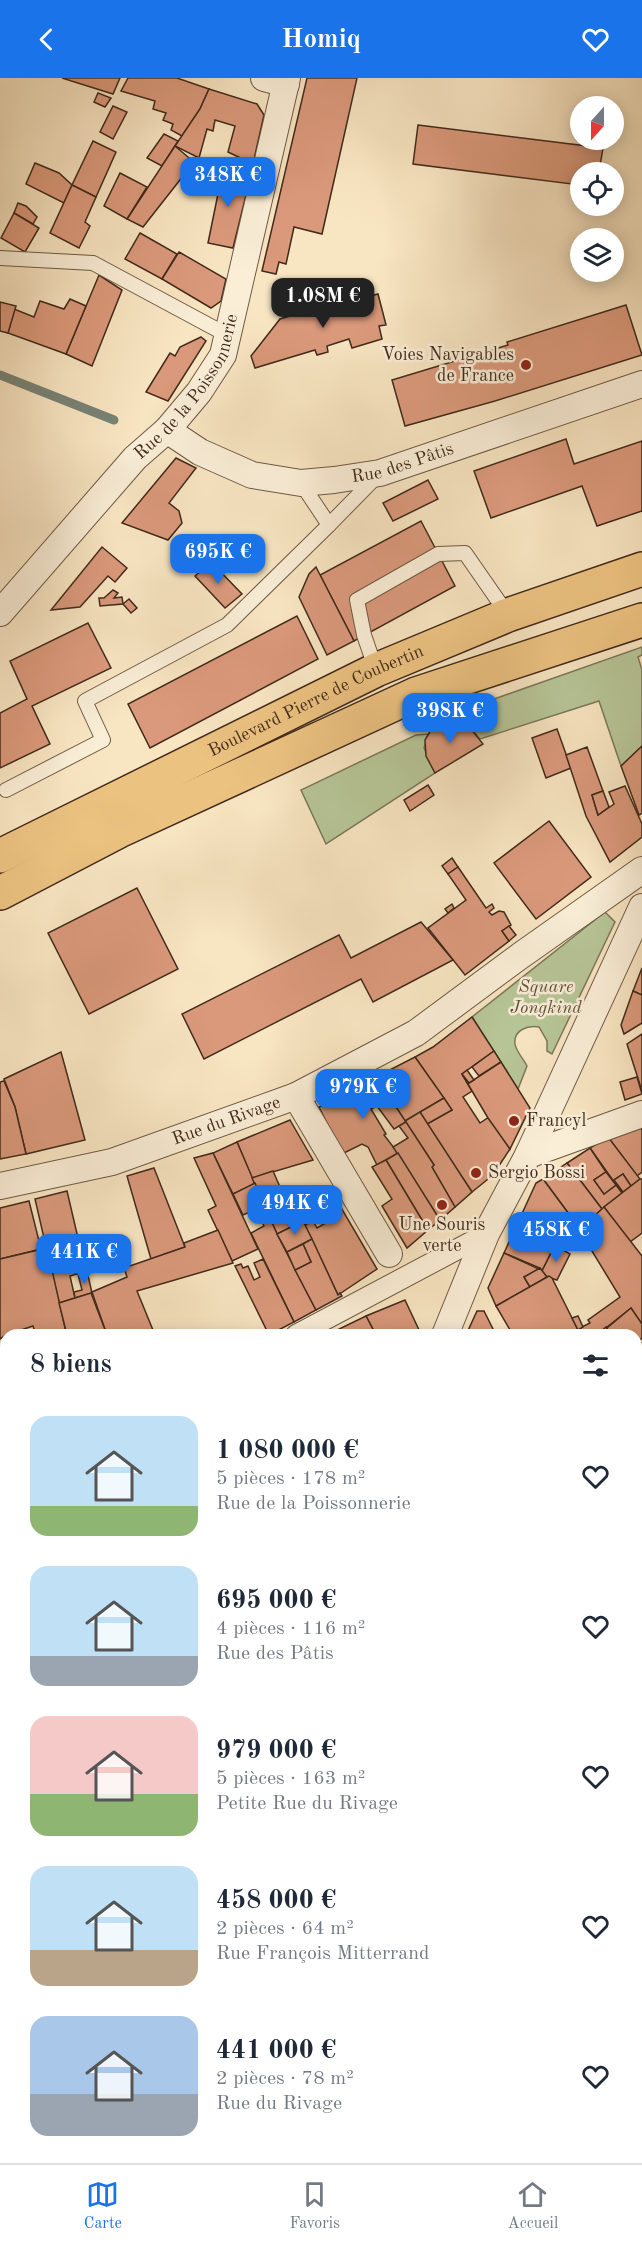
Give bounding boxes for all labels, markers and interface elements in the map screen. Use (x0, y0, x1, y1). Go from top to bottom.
icon: back (30, 23, 63, 56)
icon: heart (579, 23, 612, 56)
text: Homiq (281, 26, 361, 53)
north arrow (570, 96, 624, 150)
map controls (570, 96, 624, 282)
pin: 348K € (179, 157, 277, 208)
button: locate (570, 162, 624, 216)
text: 348K € (194, 166, 262, 186)
button: layers (570, 228, 624, 282)
pin: 1.08M € (268, 278, 378, 329)
text: 1.08M € (285, 287, 361, 307)
street label: Rue de la Poissonnerie (131, 312, 241, 463)
place label: Voies Navigables de France (382, 346, 514, 385)
marker: Voies Navigables de France (519, 358, 533, 372)
street label: Rue des Pâtis (350, 440, 456, 486)
pin: 695K € (169, 534, 267, 585)
text: 695K € (184, 543, 252, 563)
street label: Boulevard Pierre de Coubertin (206, 642, 427, 760)
pin: 398K € (401, 693, 499, 744)
text: 398K € (416, 702, 484, 722)
park label: Square Jongkind (510, 978, 582, 1017)
pin: 979K € (314, 1069, 412, 1120)
text: 979K € (329, 1078, 397, 1098)
street label: Rue du Rivage (170, 1093, 283, 1149)
place label: Francyl (526, 1112, 587, 1130)
marker: Francyl (507, 1114, 521, 1128)
place label: Sergio Bossi (488, 1164, 585, 1182)
marker: Sergio Bossi (469, 1166, 483, 1180)
pin: 494K € (246, 1185, 344, 1236)
text: 494K € (261, 1194, 329, 1214)
marker: Une Souris verte (435, 1198, 449, 1212)
pin: 458K € (507, 1212, 605, 1263)
place label: Une Souris verte (399, 1216, 486, 1255)
text: 458K € (522, 1221, 590, 1241)
pin: 441K € (35, 1234, 133, 1285)
text: 441K € (50, 1243, 118, 1263)
icon: filters (579, 1349, 612, 1382)
text: 8 biens (30, 1352, 112, 1378)
text: 1 080 000 € (216, 1438, 358, 1464)
icon: home (78, 1440, 150, 1512)
icon: heart (579, 1460, 612, 1493)
text: 5 pièces · 178 m² (216, 1469, 365, 1489)
text: Rue de la Poissonnerie (216, 1494, 411, 1514)
text: 695 000 € (216, 1588, 336, 1614)
icon: home (78, 1590, 150, 1662)
icon: heart (579, 1610, 612, 1643)
text: 4 pièces · 116 m² (216, 1619, 365, 1639)
text: Rue des Pâtis (216, 1644, 334, 1664)
text: 979 000 € (216, 1738, 336, 1764)
icon: home (78, 1740, 150, 1812)
icon: heart (579, 1760, 612, 1793)
text: 5 pièces · 163 m² (216, 1769, 365, 1789)
text: Petite Rue du Rivage (216, 1794, 398, 1814)
text: 458 000 € (216, 1888, 336, 1914)
icon: home (78, 1890, 150, 1962)
icon: heart (579, 1910, 612, 1943)
text: 2 pièces · 64 m² (216, 1919, 354, 1939)
text: Rue François Mitterrand (216, 1944, 429, 1964)
text: 441 000 € (216, 2038, 336, 2064)
icon: home (78, 2040, 150, 2112)
icon: heart (579, 2060, 612, 2093)
text: 2 pièces · 78 m² (216, 2069, 354, 2089)
text: Rue du Rivage (216, 2094, 342, 2114)
tab: Carte (84, 2178, 122, 2234)
tab: Favoris (289, 2178, 340, 2234)
tab: Accueil (508, 2178, 558, 2234)

